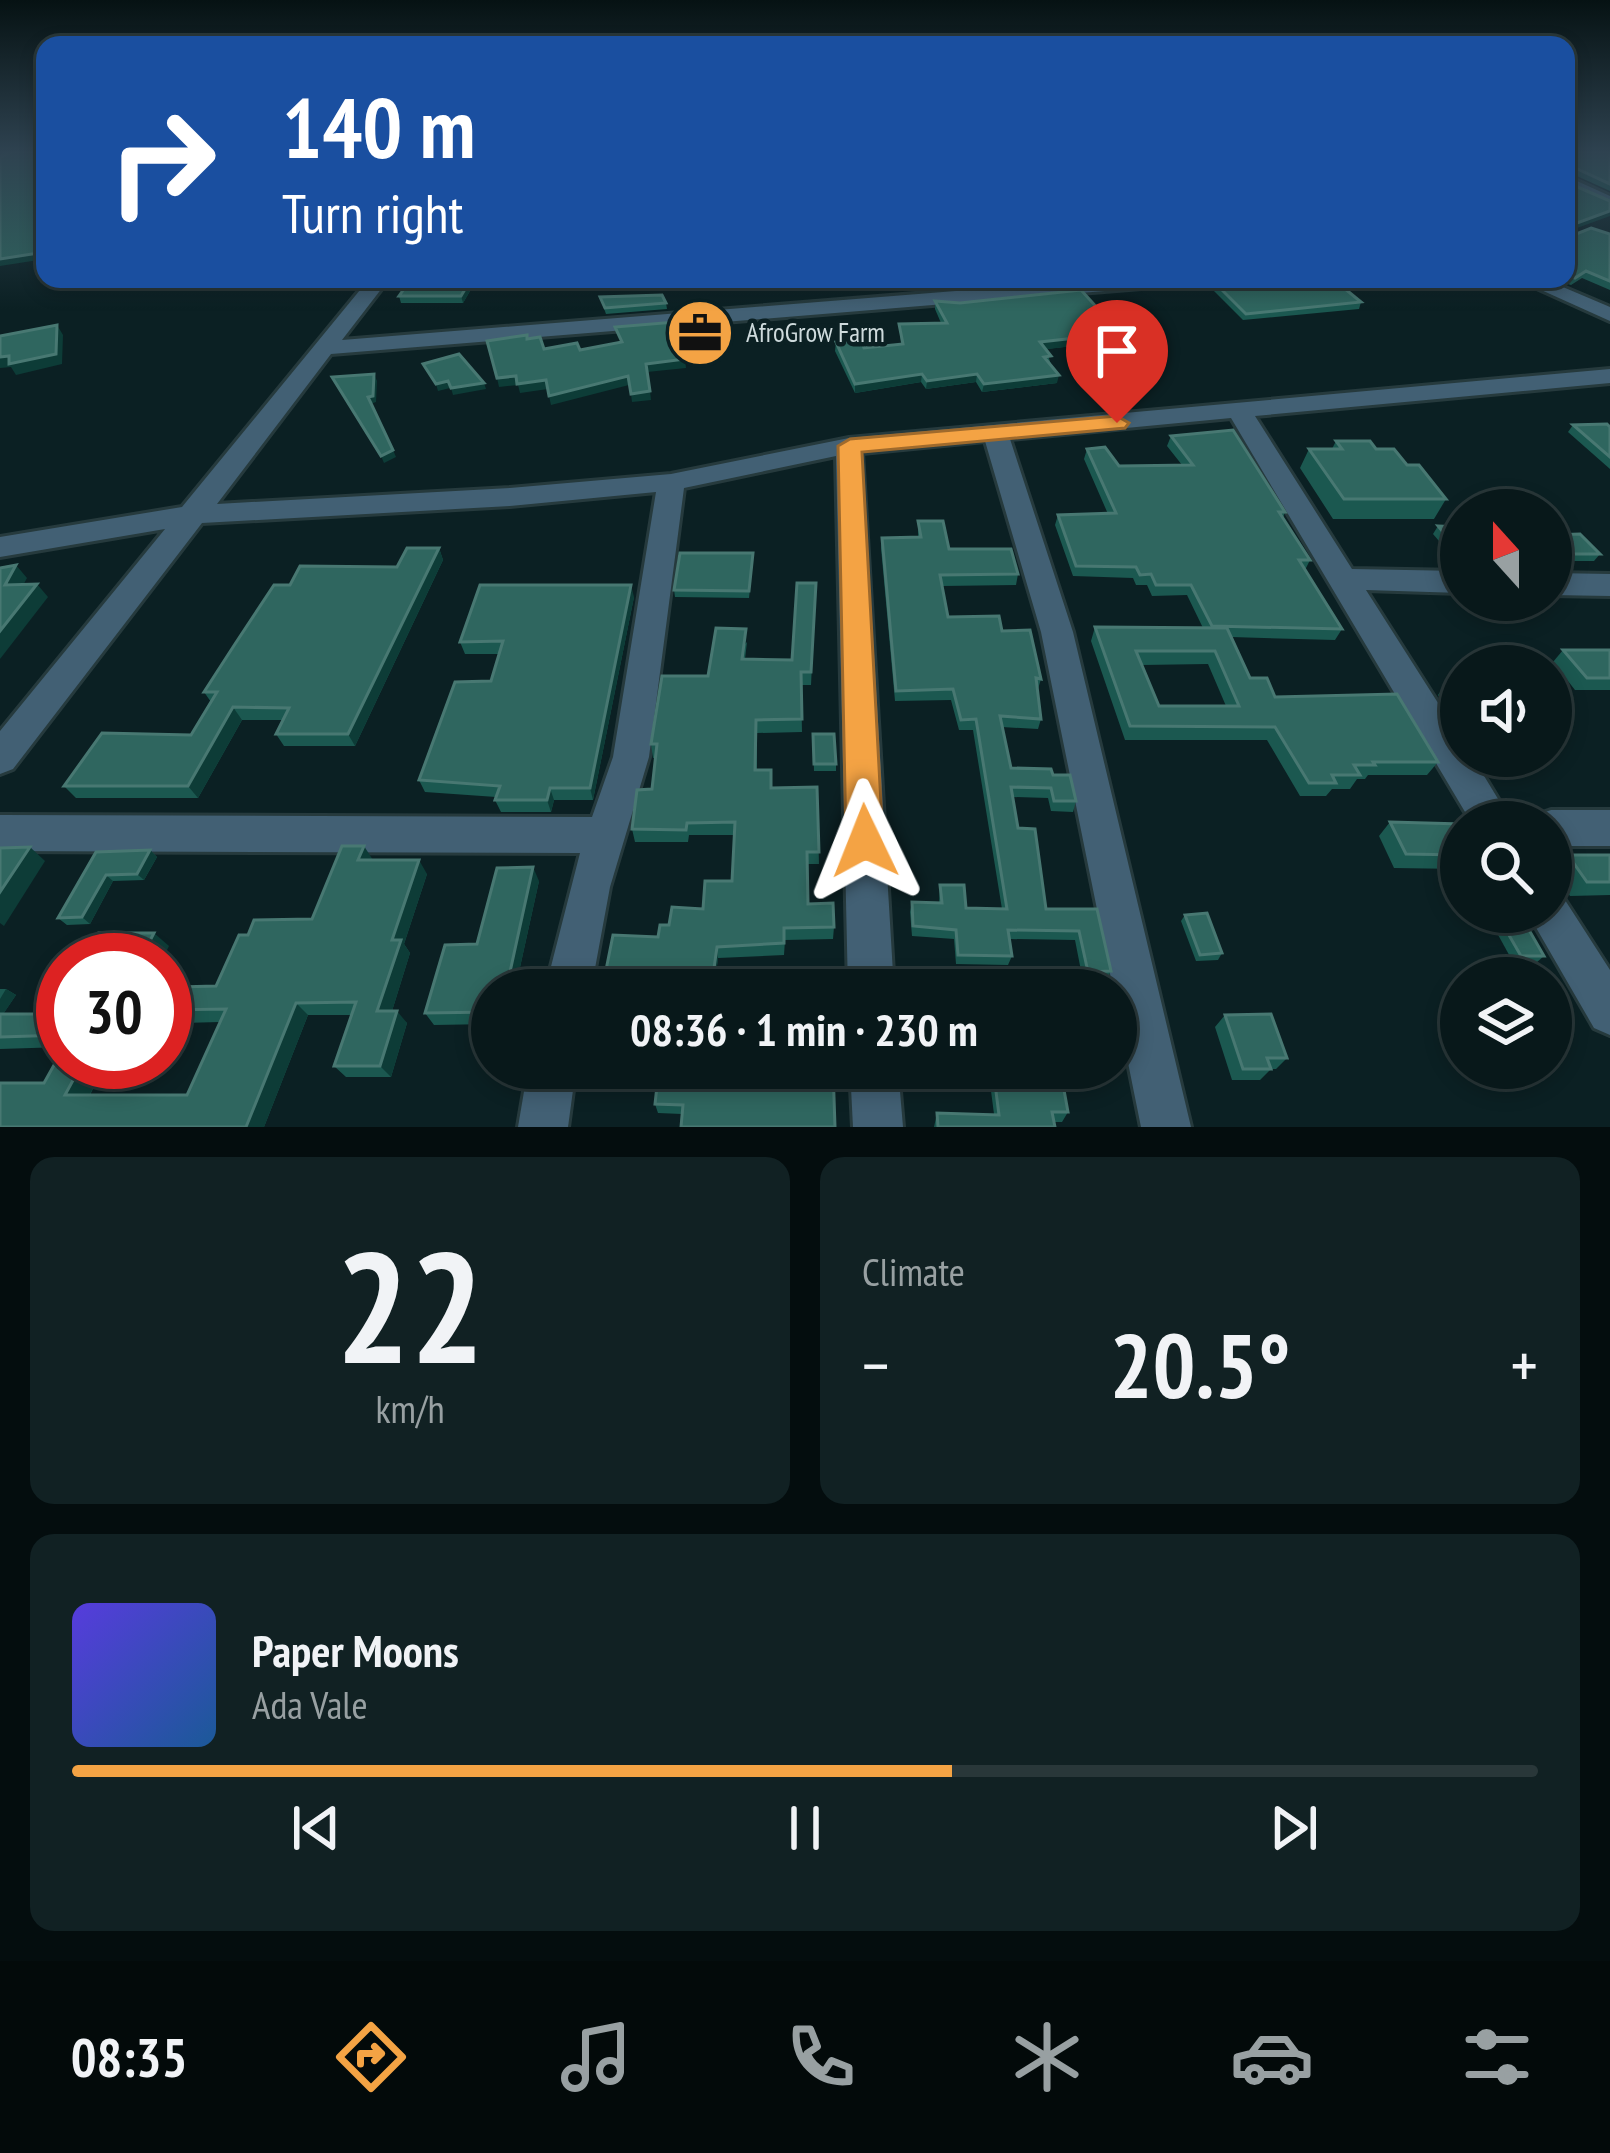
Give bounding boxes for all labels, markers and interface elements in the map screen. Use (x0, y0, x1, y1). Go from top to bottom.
text: 140 m (282, 72, 475, 181)
icon: right (84, 84, 240, 240)
text: Turn right (282, 178, 463, 248)
office icon: AfroGrow Farm (665, 298, 735, 368)
pin (1066, 300, 1168, 423)
place label: AfroGrow Farm (746, 315, 885, 349)
icon: arrive (1084, 318, 1150, 384)
north arrow (1440, 489, 1572, 621)
map controls (1440, 489, 1572, 1089)
button: sound (1440, 645, 1572, 777)
position arrow (802, 778, 928, 904)
button: search (1440, 801, 1572, 933)
speed limit sign: 30 (36, 933, 192, 1089)
button: layers (1440, 957, 1572, 1089)
text: 08:36 · 1 min · 230 m (630, 1000, 978, 1058)
text: 22 (335, 1204, 485, 1406)
text: Climate (862, 1246, 965, 1297)
text: 20.5° (1110, 1306, 1290, 1423)
text: − (862, 1322, 889, 1407)
text: + (1511, 1322, 1538, 1407)
text: km/h (375, 1383, 445, 1434)
text: Paper Moons (252, 1621, 459, 1679)
text: Ada Vale (252, 1679, 368, 1730)
icon: previous (283, 1795, 349, 1861)
icon: pause (772, 1795, 838, 1861)
icon: next (1261, 1795, 1327, 1861)
icon: directions (329, 2015, 413, 2099)
icon: music (554, 2015, 638, 2099)
icon: phone (779, 2015, 863, 2099)
icon: climate (1005, 2015, 1089, 2099)
icon: car (1230, 2015, 1314, 2099)
icon: filters (1455, 2015, 1539, 2099)
text: 08:35 (71, 2022, 187, 2092)

